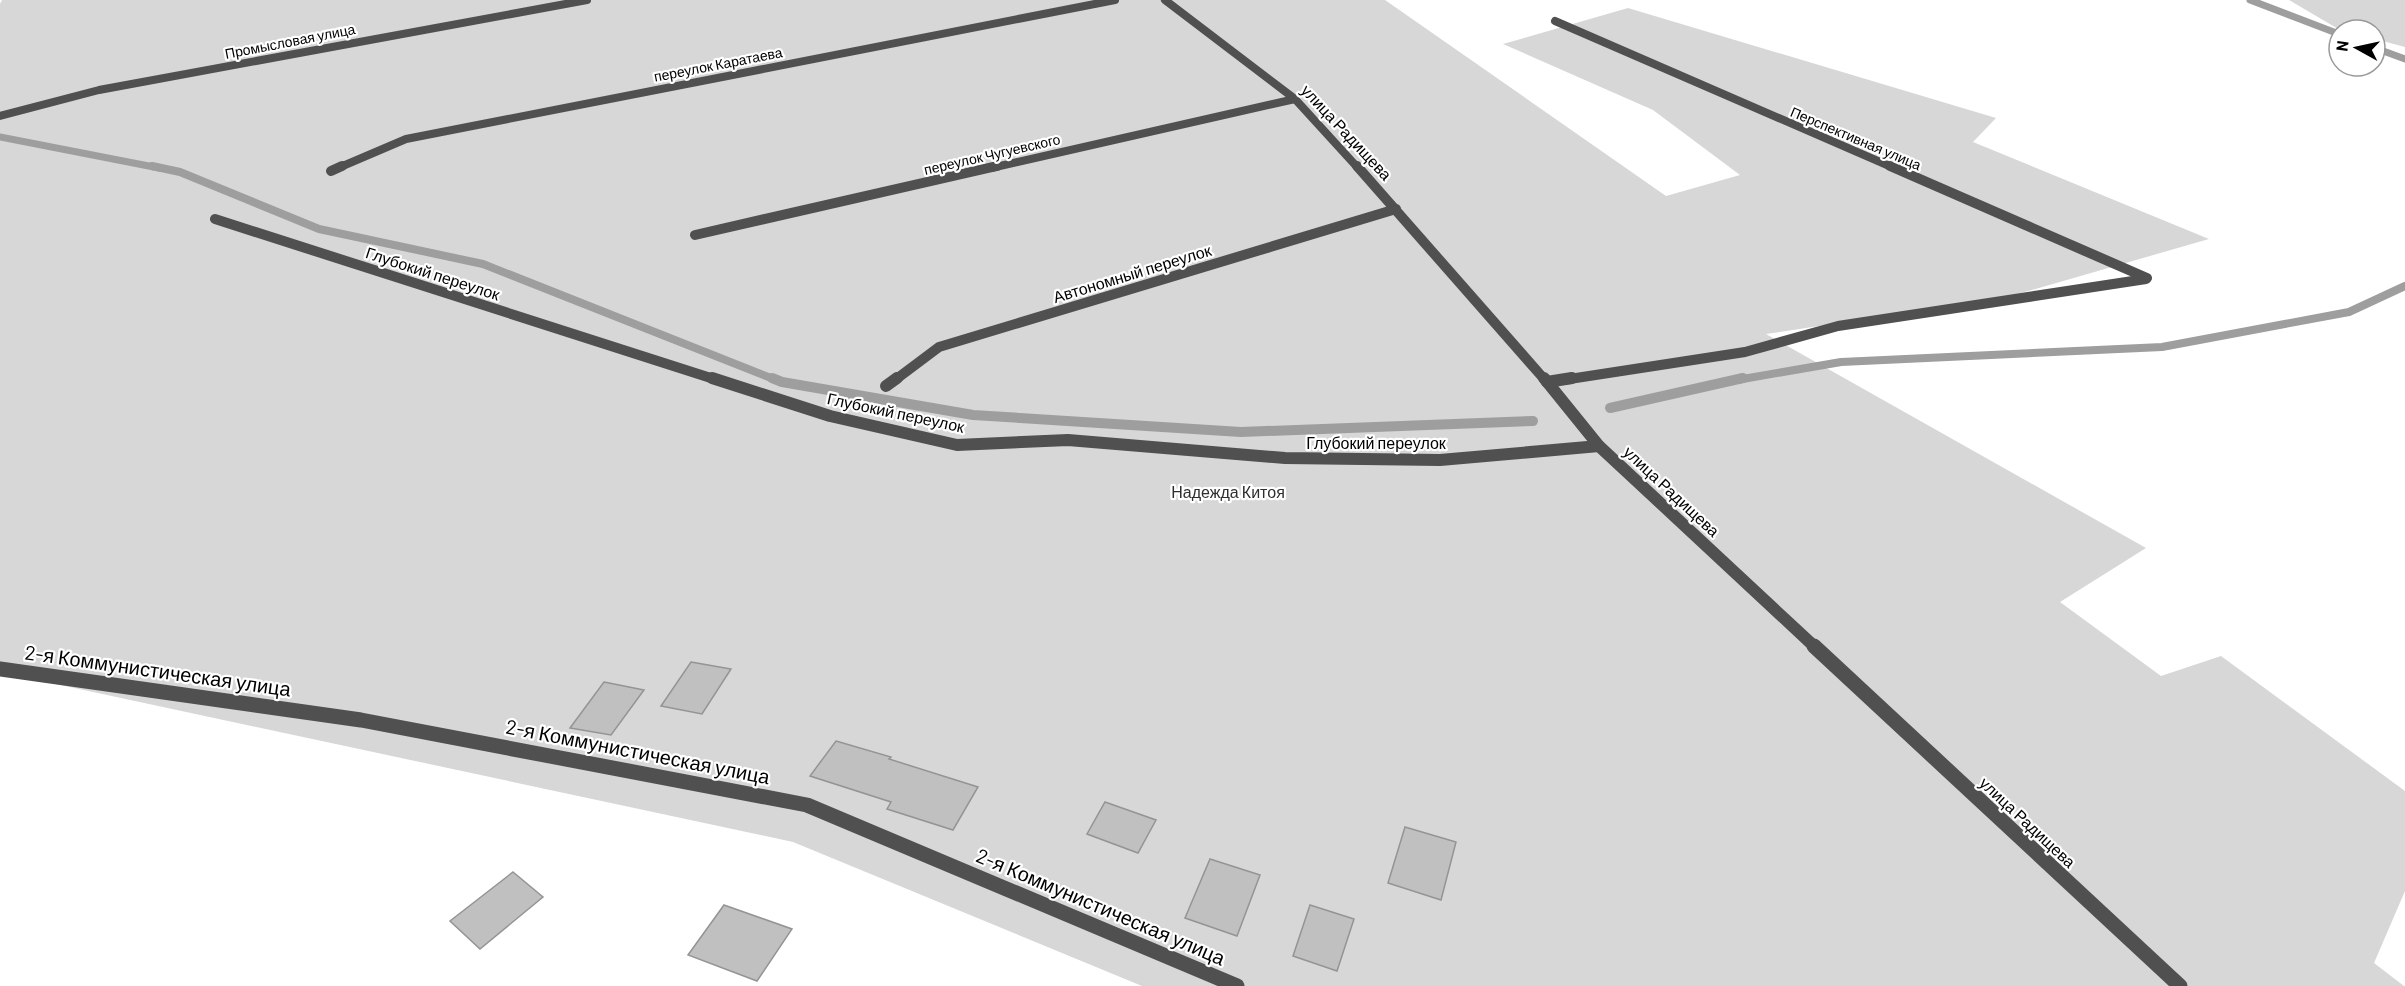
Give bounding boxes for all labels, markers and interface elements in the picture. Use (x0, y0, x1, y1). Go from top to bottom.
north arrow (2327, 18, 2387, 78)
street label: Промысловая улица (223, 20, 357, 62)
text: N (2332, 39, 2352, 52)
street label: переулок Каратаева (652, 43, 784, 85)
street label: улица Радищева (1298, 80, 1396, 184)
street label: Перспективная улица (1788, 103, 1924, 173)
street label: переулок Чугуевского (922, 130, 1062, 178)
street label: Автономный переулок (1051, 240, 1214, 306)
street label: Глубокий переулок (364, 242, 503, 304)
street label: Глубокий переулок (826, 388, 967, 436)
street label: Глубокий переулок (1306, 433, 1447, 452)
street label: улица Радищева (1620, 442, 1724, 540)
park label: Надежда Китоя (1171, 482, 1285, 501)
street label: 2-я Коммунистическая улица (24, 639, 293, 701)
street label: 2-я Коммунистическая улица (504, 714, 773, 789)
street label: улица Радищева (1976, 773, 2080, 871)
street label: 2-я Коммунистическая улица (973, 843, 1230, 970)

